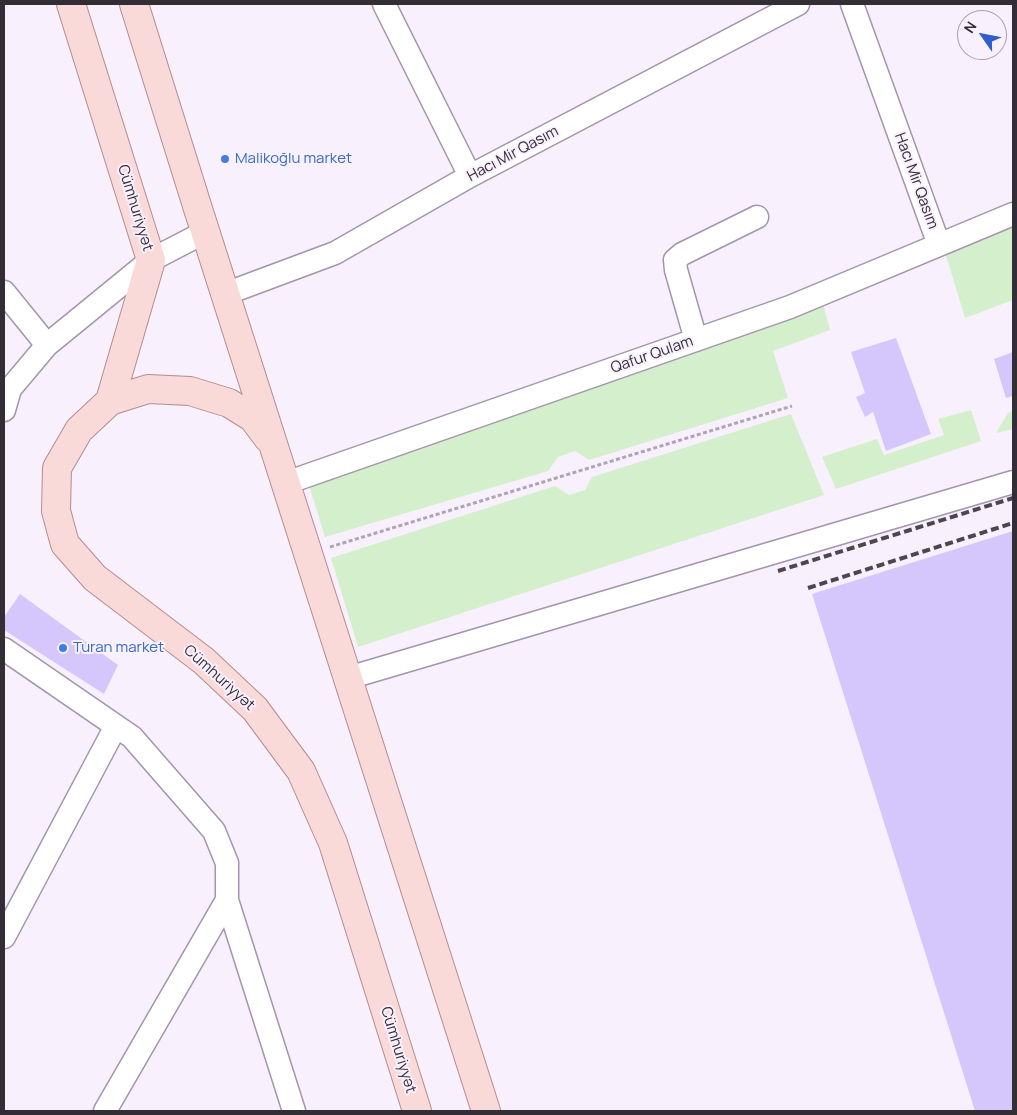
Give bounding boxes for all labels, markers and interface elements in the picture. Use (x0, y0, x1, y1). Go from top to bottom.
north arrow (957, 10, 1007, 60)
text: N (959, 18, 981, 36)
street label: Hacı Mir Qasım (464, 122, 562, 186)
street label: Hacı Mir Qasım (890, 130, 942, 232)
place label: Malikoğlu market (235, 150, 352, 168)
marker: Malikoğlu market (219, 153, 231, 165)
street label: Cümhuriyyət (113, 163, 157, 253)
street label: Qafur Qulam (608, 332, 696, 378)
place label: Turan market (73, 639, 164, 657)
street label: Cümhuriyyət (180, 641, 258, 715)
marker: Turan market (57, 642, 69, 654)
street label: Cümhuriyyət (376, 1005, 420, 1095)

